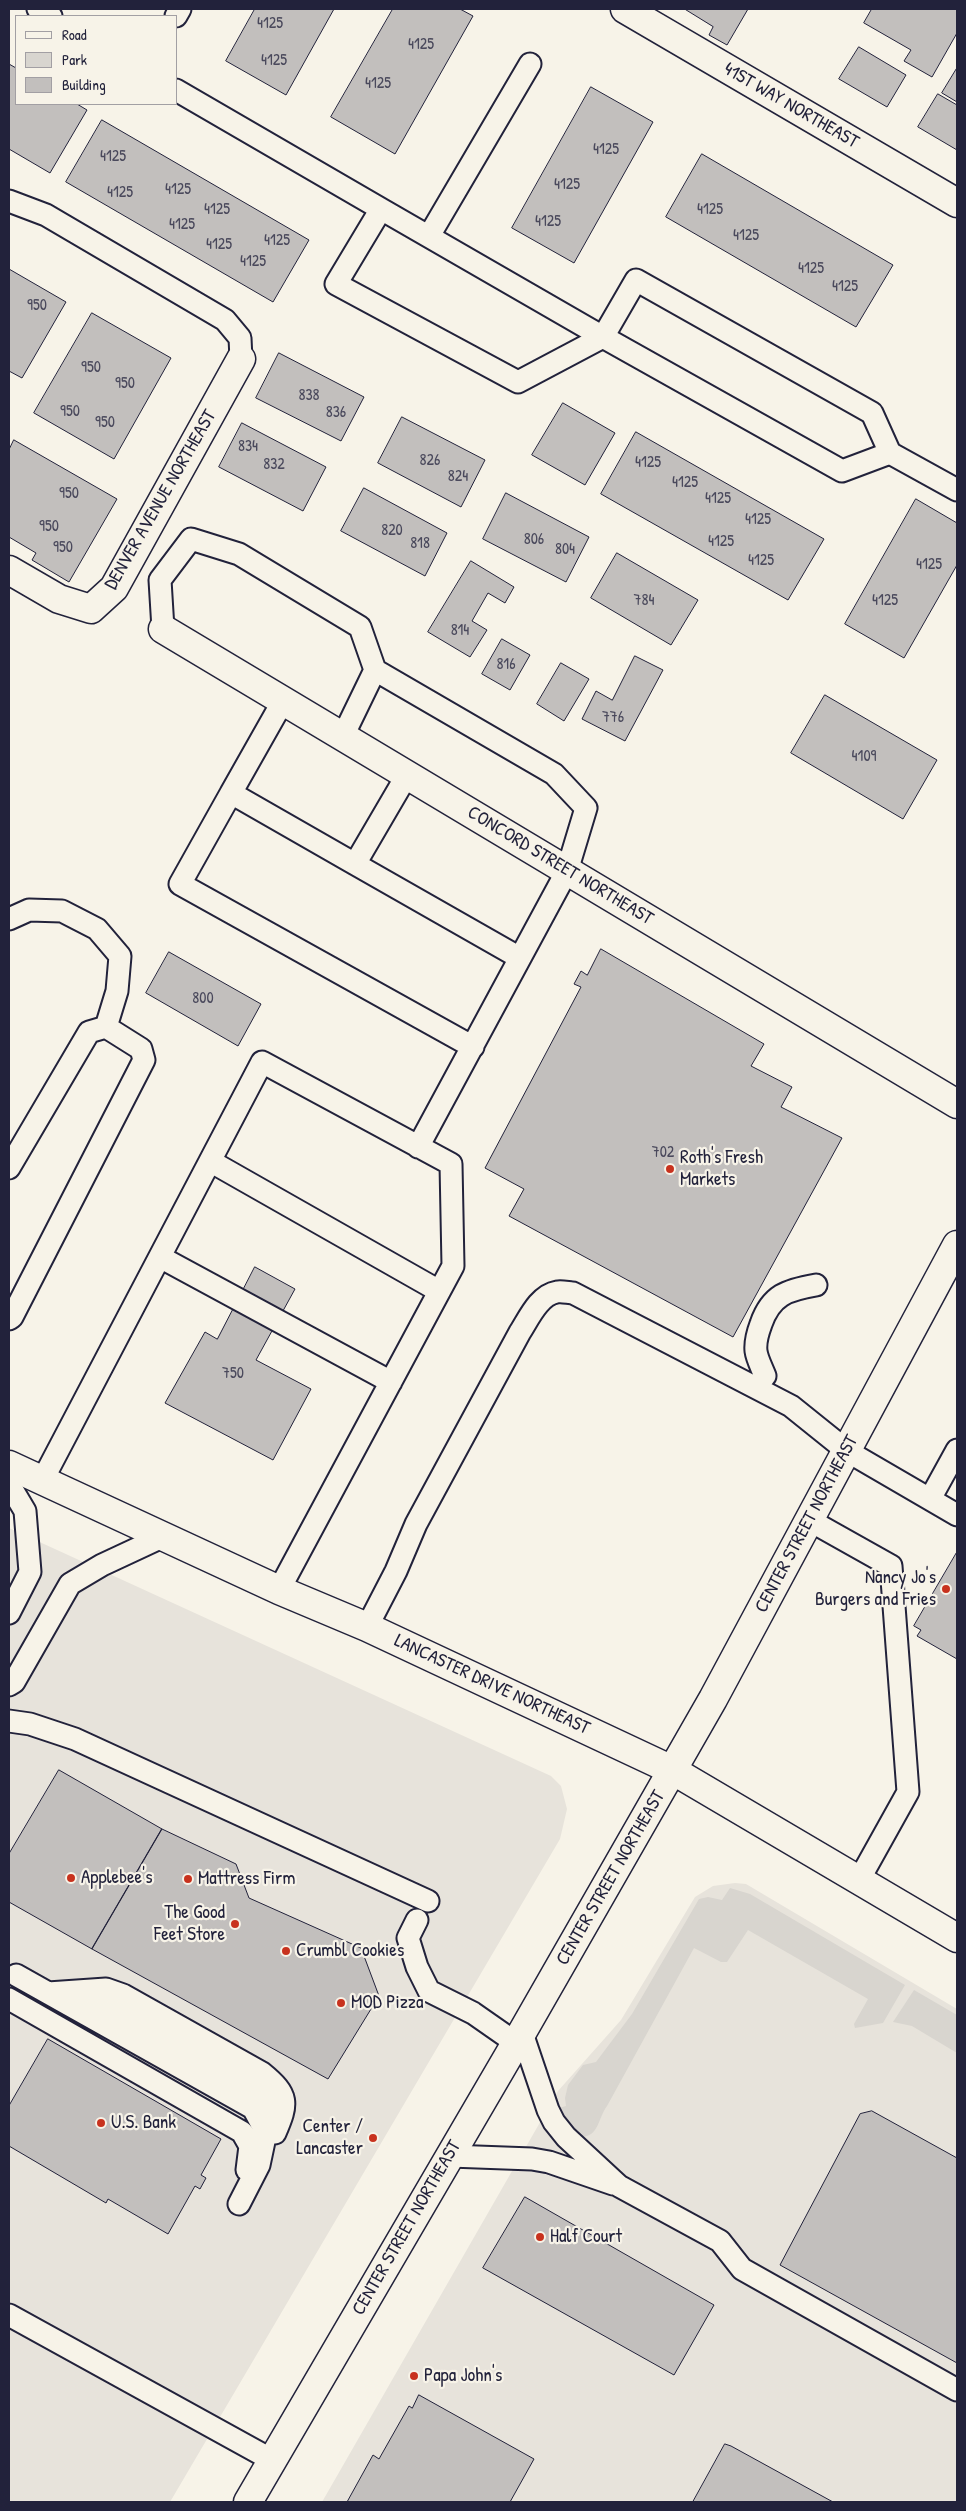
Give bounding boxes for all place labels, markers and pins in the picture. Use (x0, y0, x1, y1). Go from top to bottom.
place label: Roth's Fresh Markets (680, 1147, 763, 1191)
marker: Roth's Fresh Markets (664, 1163, 676, 1175)
place label: Nancy Jo's Burgers and Fries (815, 1567, 936, 1611)
marker: Nancy Jo's Burgers and Fries (940, 1583, 952, 1595)
place label: Applebee's (81, 1867, 153, 1889)
place label: Mattress Firm (198, 1868, 295, 1890)
marker: Applebee's (65, 1872, 77, 1884)
marker: Mattress Firm (182, 1873, 194, 1885)
place label: The Good Feet Store (154, 1902, 225, 1946)
marker: The Good Feet Store (229, 1918, 241, 1930)
place label: Crumbl Cookies (296, 1940, 404, 1962)
marker: Crumbl Cookies (280, 1945, 292, 1957)
place label: MOD Pizza (351, 1992, 423, 2014)
marker: MOD Pizza (335, 1997, 347, 2009)
place label: U.S. Bank (111, 2112, 176, 2134)
place label: Center / Lancaster (296, 2116, 363, 2160)
marker: U.S. Bank (95, 2117, 107, 2129)
marker: Center / Lancaster (367, 2132, 379, 2144)
place label: Half Court (550, 2226, 622, 2248)
marker: Half Court (534, 2231, 546, 2243)
place label: Papa John's (424, 2365, 502, 2387)
marker: Papa John's (408, 2370, 420, 2382)

